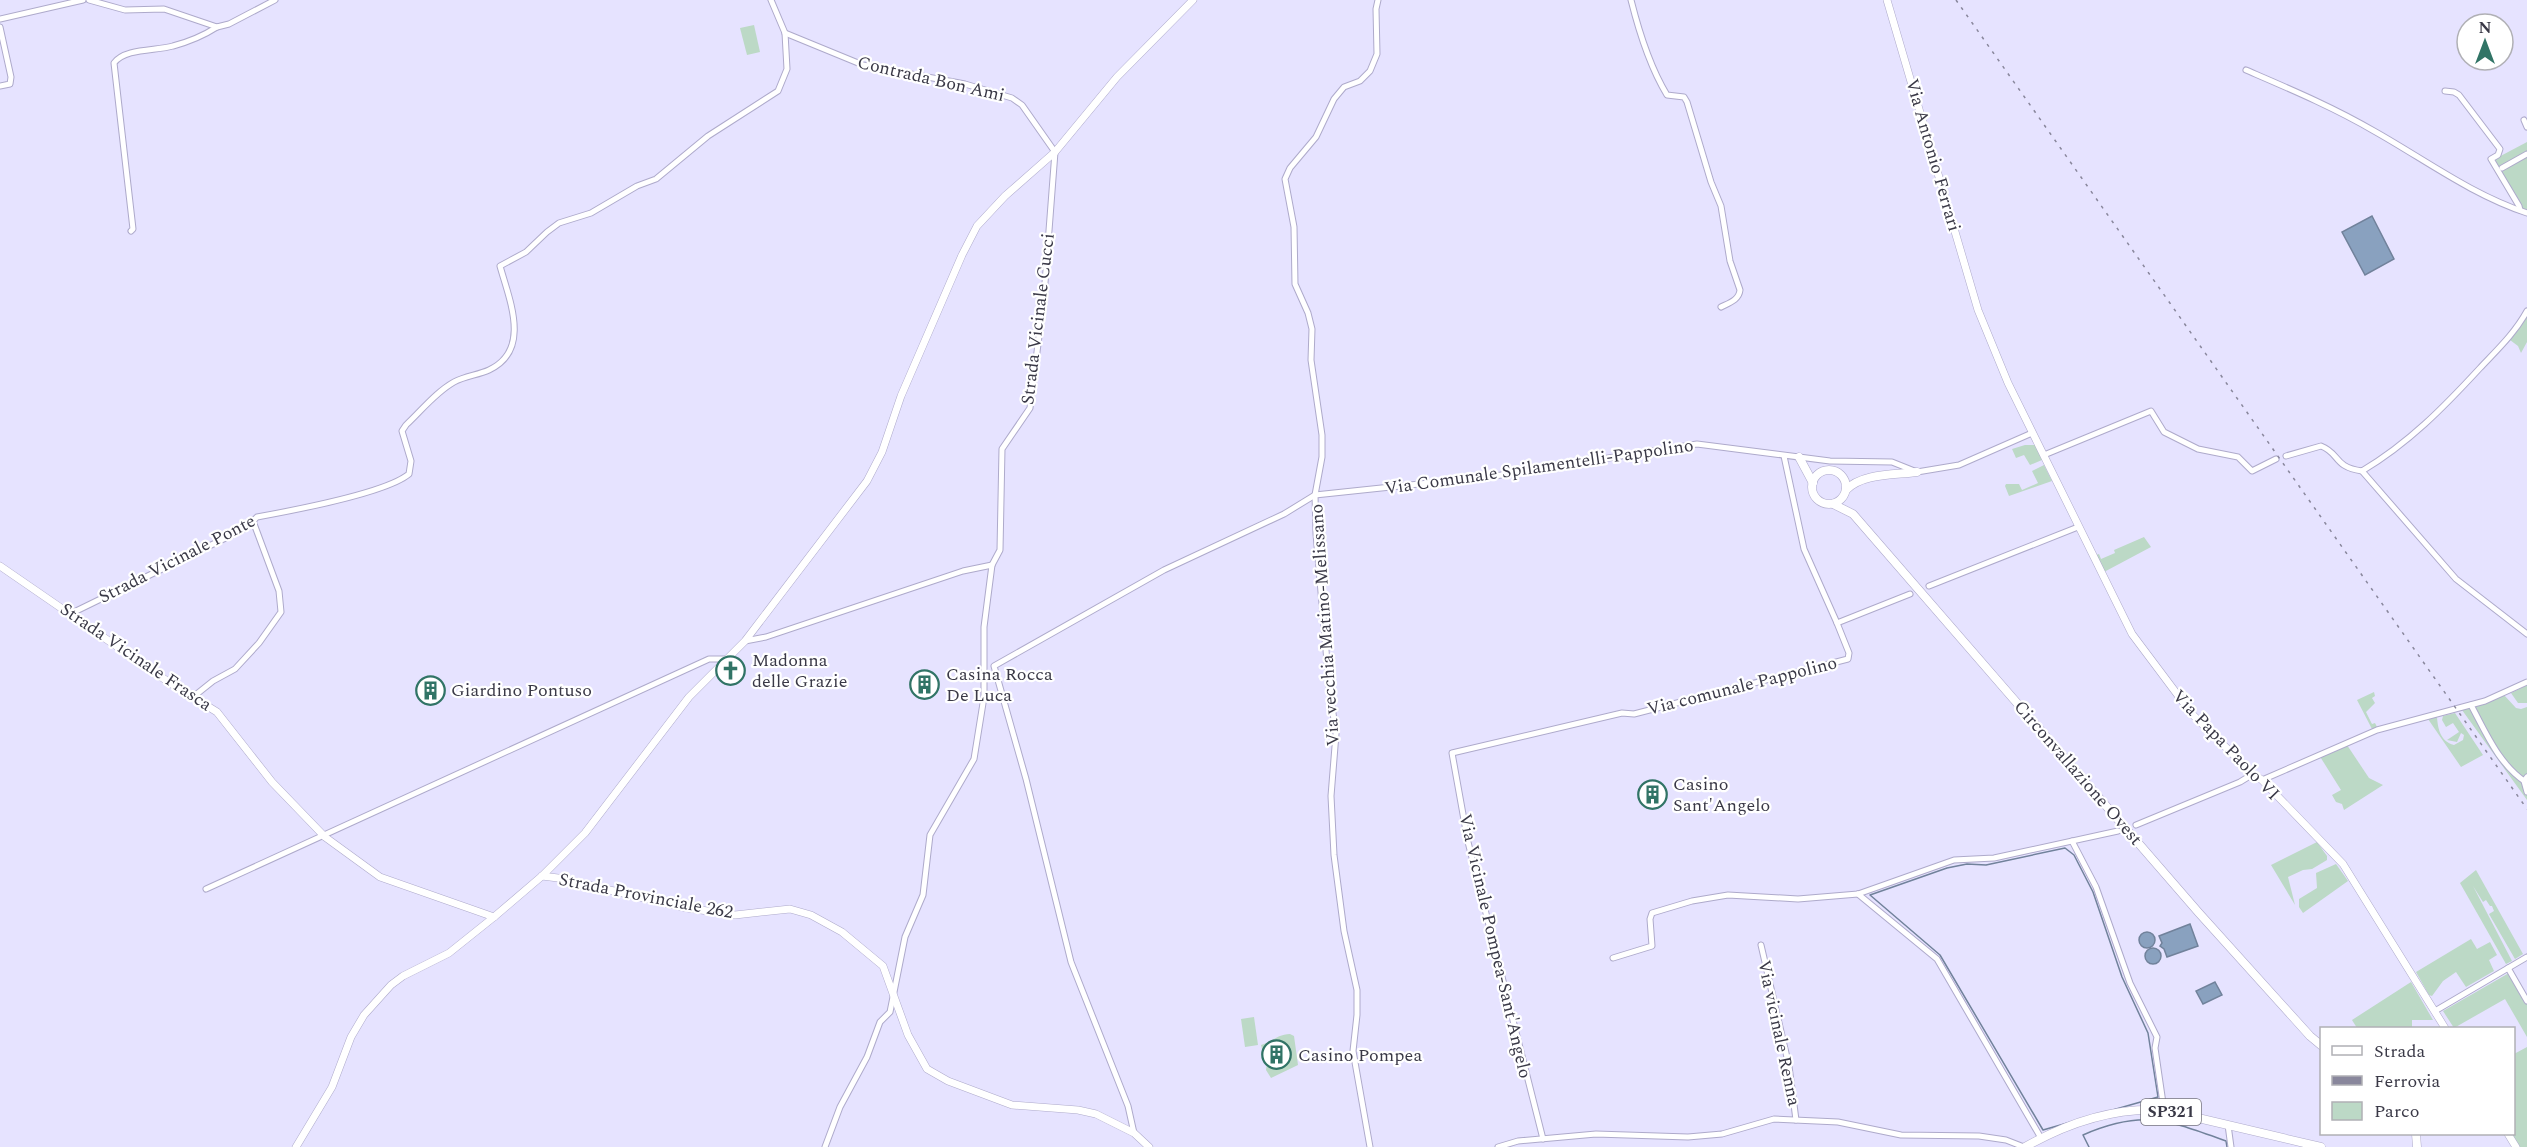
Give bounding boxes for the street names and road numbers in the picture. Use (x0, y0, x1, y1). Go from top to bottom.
street label: Contrada Bon Ami (855, 49, 1007, 109)
street label: Via Antonio Ferrari (1898, 75, 1968, 235)
street label: Strada Vicinale Cucci (1014, 232, 1062, 406)
street label: Via Comunale Spilamentelli-Pappolino (1383, 432, 1695, 502)
street label: Via vecchia Matino-Melissano (1303, 503, 1347, 747)
street label: Strada Vicinale Ponte (94, 508, 260, 610)
street label: Strada Vicinale Frasca (54, 596, 218, 718)
street label: Via comunale Pappolino (1644, 649, 1840, 723)
street label: Via Papa Paolo VI (2166, 683, 2286, 807)
street label: Circonvallazione Ovest (2007, 694, 2149, 852)
street label: Via Vicinale Pompea-Sant'Angelo (1451, 811, 1539, 1081)
street label: Strada Provinciale 262 (556, 866, 736, 926)
street label: Via vicinale Renna (1750, 957, 1808, 1109)
road number: SP321 (2141, 1099, 2201, 1125)

